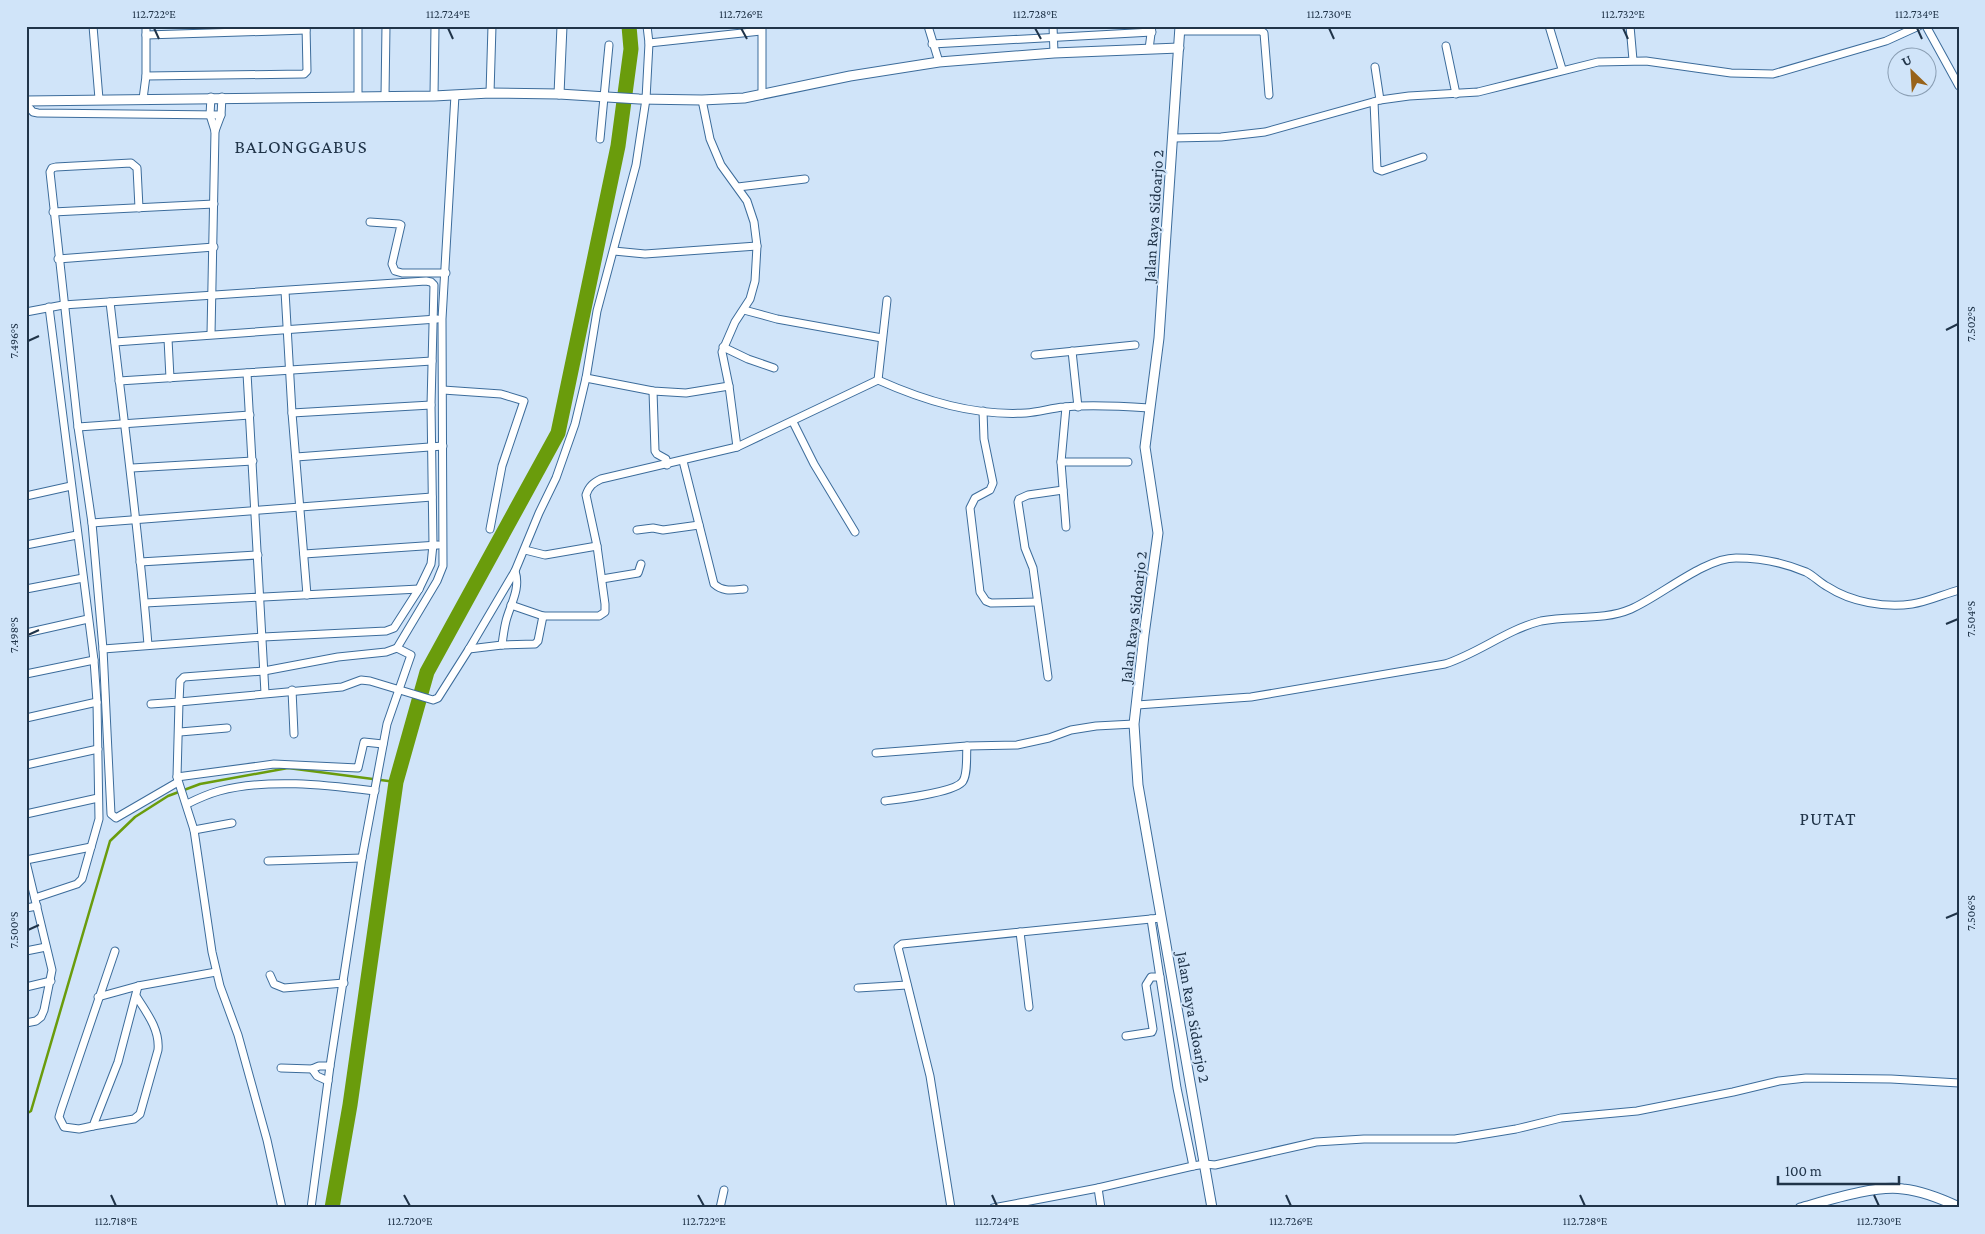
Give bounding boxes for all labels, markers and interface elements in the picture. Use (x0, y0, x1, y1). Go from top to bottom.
text: 112.722°E (132, 7, 176, 21)
text: 112.724°E (426, 7, 471, 21)
text: 112.726°E (719, 7, 763, 21)
text: 112.728°E (1013, 7, 1058, 21)
text: 112.730°E (1307, 7, 1352, 21)
text: 112.732°E (1601, 7, 1645, 21)
text: 112.734°E (1895, 7, 1939, 21)
north arrow (1888, 48, 1938, 98)
text: U (1899, 51, 1915, 69)
district label: BALONGGABUS (234, 136, 368, 157)
street label: Jalan Raya Sidoarjo 2 (1140, 149, 1168, 285)
text: 7.502°S (1964, 306, 1978, 342)
text: 7.496°S (7, 323, 21, 359)
street label: Jalan Raya Sidoarjo 2 (1117, 550, 1151, 686)
text: 7.504°S (1964, 601, 1978, 637)
text: 7.498°S (7, 617, 21, 653)
district label: PUTAT (1799, 808, 1857, 829)
text: 7.506°S (1964, 895, 1978, 931)
text: 7.500°S (7, 911, 21, 948)
street label: Jalan Raya Sidoarjo 2 (1172, 948, 1213, 1084)
scale bar (1778, 1154, 1899, 1186)
text: 100 m (1785, 1163, 1822, 1179)
text: 112.718°E (95, 1214, 138, 1228)
text: 112.720°E (388, 1214, 433, 1228)
text: 112.722°E (682, 1214, 726, 1228)
text: 112.724°E (975, 1214, 1020, 1228)
text: 112.726°E (1269, 1214, 1313, 1228)
text: 112.728°E (1563, 1214, 1608, 1228)
text: 112.730°E (1857, 1214, 1902, 1228)

